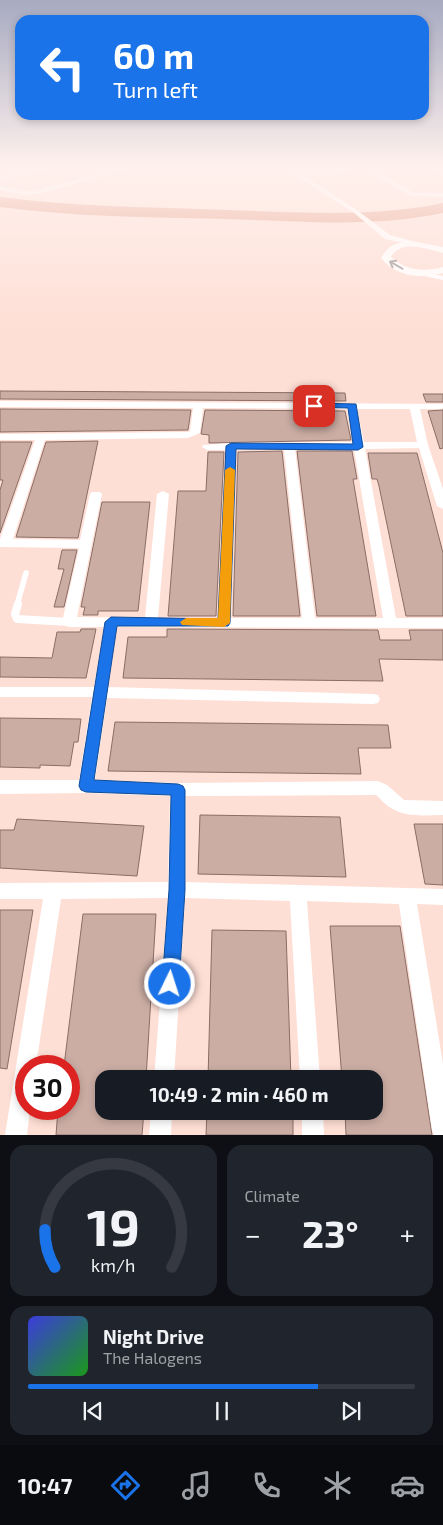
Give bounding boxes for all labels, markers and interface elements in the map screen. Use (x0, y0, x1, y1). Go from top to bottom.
text: 60 m (113, 34, 194, 76)
icon: left (30, 35, 95, 100)
text: Turn left (113, 76, 198, 102)
one-way arrow (390, 260, 404, 270)
pin (293, 385, 335, 427)
icon: arrive (300, 392, 328, 420)
position arrow (143, 957, 195, 1009)
speed limit sign: 30 (15, 1055, 80, 1120)
text: 10:49 · 2 min · 460 m (149, 1083, 329, 1106)
text: Climate (245, 1186, 300, 1205)
text: 19 (87, 1194, 140, 1256)
text: 23° (302, 1210, 359, 1256)
text: − (245, 1217, 261, 1251)
text: + (400, 1217, 415, 1251)
text: km/h (91, 1254, 135, 1276)
text: Night Drive (103, 1325, 204, 1348)
text: The Halogens (103, 1348, 202, 1367)
icon: previous (79, 1397, 107, 1425)
icon: pause (208, 1397, 236, 1425)
icon: next (337, 1397, 365, 1425)
icon: directions (108, 1468, 143, 1503)
icon: music (179, 1468, 214, 1503)
icon: phone (249, 1468, 284, 1503)
icon: climate (320, 1468, 355, 1503)
icon: car (390, 1468, 425, 1503)
text: 10:47 (18, 1472, 72, 1498)

